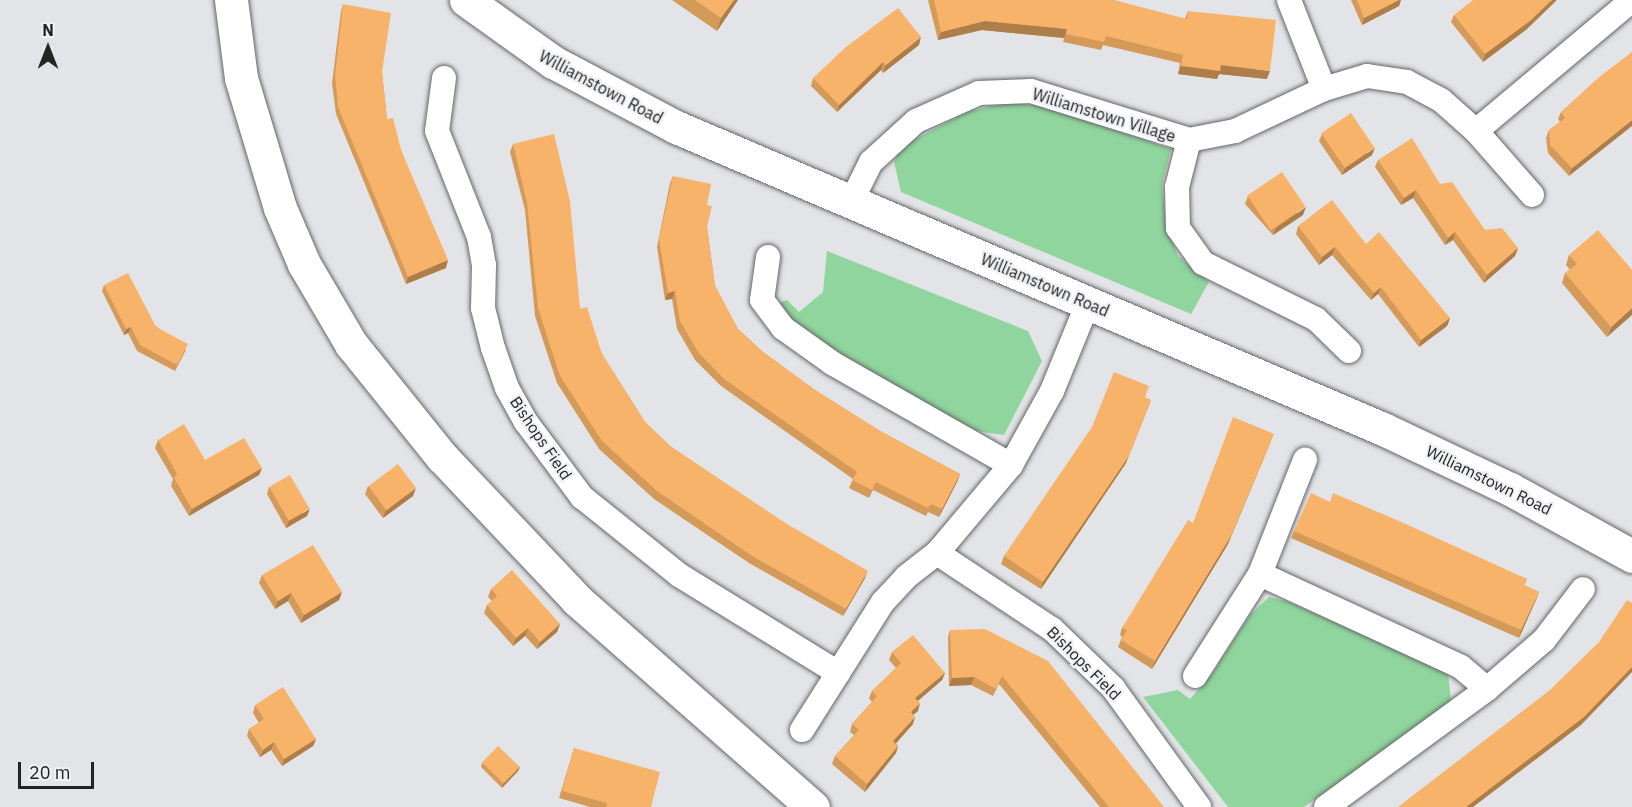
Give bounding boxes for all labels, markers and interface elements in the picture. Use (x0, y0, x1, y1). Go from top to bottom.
north arrow (18, 18, 78, 78)
text: N (42, 20, 54, 40)
street label: Williamstown Road (536, 46, 666, 128)
street label: Williamstown Village (1030, 84, 1178, 146)
street label: Williamstown Road (978, 249, 1112, 321)
street label: Bishops Field (506, 393, 576, 483)
street label: Williamstown Road (1423, 441, 1555, 519)
street label: Bishops Field (1043, 622, 1125, 704)
scale bar (21, 750, 98, 788)
text: 20 m (29, 761, 71, 784)

